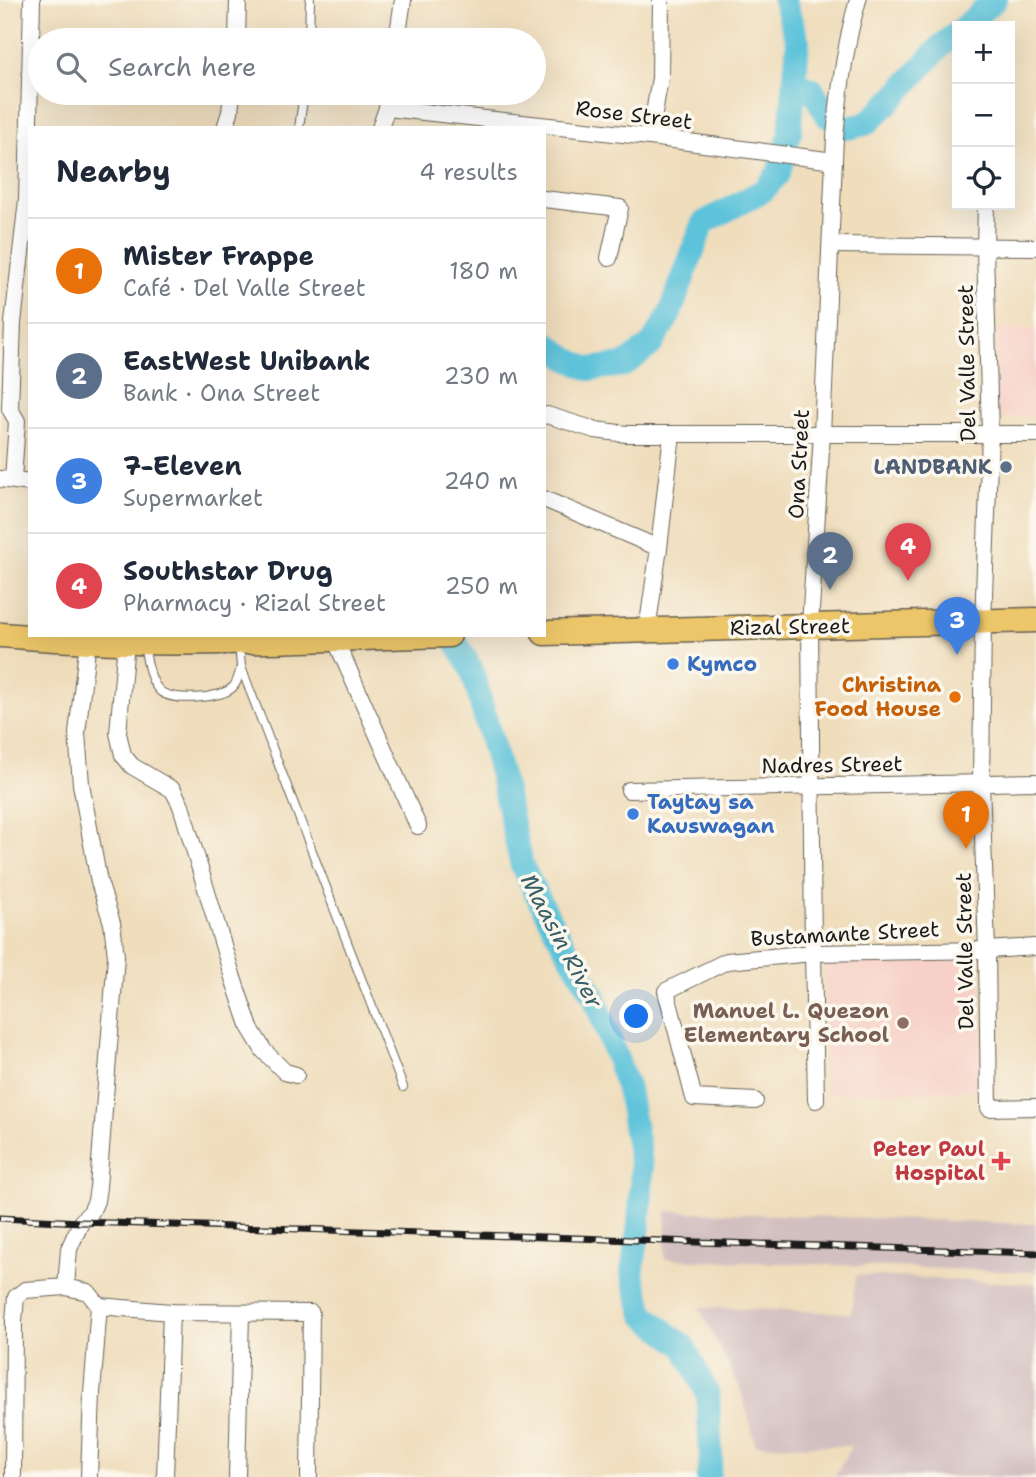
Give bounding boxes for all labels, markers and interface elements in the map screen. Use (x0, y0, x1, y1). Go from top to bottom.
map controls (952, 21, 1015, 210)
button: + (952, 21, 1015, 84)
search box (28, 28, 546, 105)
icon: search (52, 48, 90, 86)
text: Search here (108, 49, 257, 84)
button: − (952, 84, 1015, 147)
street label: Rose Street (574, 94, 694, 136)
button: locate (952, 147, 1015, 210)
text: Nearby (56, 151, 171, 192)
text: 4 results (419, 157, 518, 187)
text: Mister Frappe (123, 238, 314, 273)
text: 1 (74, 256, 84, 286)
text: 180 m (449, 256, 518, 286)
text: Café · Del Valle Street (123, 273, 366, 303)
street label: Del Valle Street (952, 284, 982, 442)
text: EastWest Unibank (123, 343, 371, 378)
text: 2 (71, 361, 87, 391)
text: 230 m (444, 361, 518, 391)
text: Bank · Ona Street (123, 378, 320, 408)
street label: Ona Street (782, 408, 816, 520)
text: 7-Eleven (123, 448, 242, 483)
place label: LANDBANK (874, 453, 993, 481)
marker: LANDBANK (998, 459, 1014, 475)
text: 3 (71, 466, 87, 496)
text: 240 m (444, 466, 518, 496)
text: Supermarket (123, 483, 263, 513)
pin: 4 (885, 523, 931, 581)
pin: 2 (807, 532, 853, 590)
text: Southstar Drug (123, 553, 333, 588)
text: 4 (71, 571, 87, 601)
text: 250 m (445, 571, 518, 601)
text: Pharmacy · Rizal Street (123, 588, 386, 618)
pin: 3 (934, 597, 980, 655)
street label: Rizal Street (730, 612, 850, 642)
place label: Kymco (687, 650, 757, 678)
marker: Kymco (665, 656, 681, 672)
place label: Christina Food House (814, 671, 942, 723)
marker: Christina Food House (947, 689, 963, 705)
street label: Nadres Street (761, 750, 903, 780)
place label: Taytay sa Kauswagan (647, 788, 775, 840)
pin: 1 (943, 791, 989, 849)
marker: Taytay sa Kauswagan (625, 806, 641, 822)
water label: Maasin River (514, 869, 611, 1014)
street label: Del Valle Street (950, 872, 980, 1030)
street label: Bustamante Street (750, 915, 940, 953)
place label: Manuel L. Quezon Elementary School (684, 997, 889, 1049)
your location (619, 999, 653, 1033)
marker: Manuel L. Quezon Elementary School (895, 1015, 911, 1031)
place label: Peter Paul Hospital (873, 1135, 985, 1187)
marker: Peter Paul Hospital (991, 1151, 1011, 1171)

